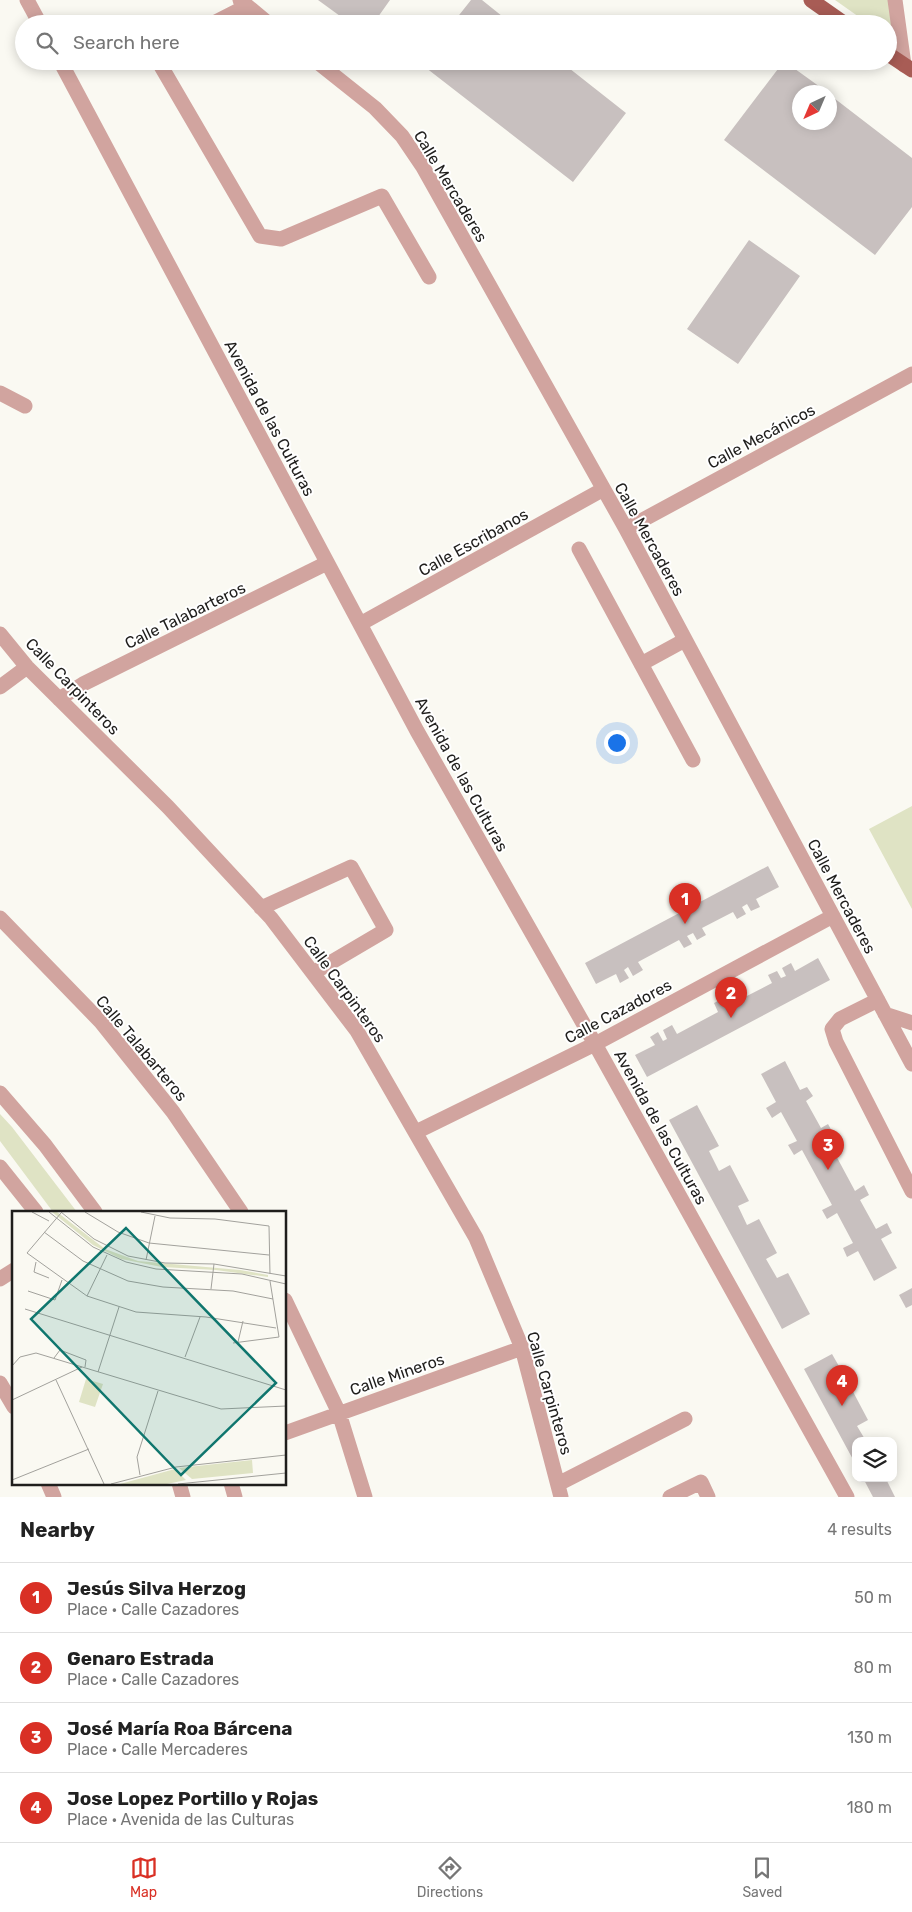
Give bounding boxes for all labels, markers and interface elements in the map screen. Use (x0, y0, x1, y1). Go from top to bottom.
search box (15, 15, 897, 70)
icon: search (33, 29, 61, 57)
text: Search here (73, 31, 180, 54)
north arrow (792, 85, 837, 130)
street label: Calle Mercaderes (410, 127, 491, 246)
street label: Avenida de las Culturas (220, 337, 319, 499)
street label: Calle Mecánicos (704, 400, 818, 473)
street label: Calle Mercaderes (610, 479, 689, 599)
street label: Calle Escribanos (415, 505, 531, 580)
street label: Calle Talabarteros (122, 578, 249, 653)
street label: Calle Carpinteros (22, 634, 124, 739)
street label: Avenida de las Culturas (411, 694, 512, 855)
your location (604, 730, 630, 756)
street label: Calle Mercaderes (803, 836, 880, 957)
pin: 1 (669, 883, 701, 924)
street label: Calle Carpinteros (300, 932, 390, 1046)
street label: Calle Cazadores (562, 975, 675, 1048)
pin: 2 (715, 977, 747, 1018)
street label: Calle Talabarteros (92, 992, 191, 1105)
street label: Avenida de las Culturas (610, 1047, 711, 1208)
pin: 3 (812, 1129, 844, 1170)
inset map (12, 1211, 286, 1484)
street label: Calle Carpinteros (523, 1329, 576, 1457)
street label: Calle Mineros (347, 1349, 447, 1400)
pin: 4 (826, 1365, 858, 1406)
map controls (852, 1437, 897, 1482)
button: layers (852, 1437, 897, 1482)
text: Nearby (20, 1517, 95, 1542)
text: 4 results (827, 1520, 892, 1539)
text: Jesús Silva Herzog (67, 1577, 246, 1600)
text: 1 (32, 1588, 40, 1607)
text: 50 m (854, 1588, 892, 1607)
text: Place · Calle Cazadores (67, 1600, 239, 1619)
text: Genaro Estrada (67, 1647, 214, 1670)
text: 2 (31, 1658, 41, 1677)
text: 80 m (854, 1658, 892, 1677)
text: Place · Calle Cazadores (67, 1670, 239, 1689)
text: José María Roa Bárcena (67, 1717, 292, 1740)
text: 3 (31, 1728, 41, 1747)
text: 130 m (847, 1728, 892, 1747)
text: Place · Calle Mercaderes (67, 1740, 248, 1759)
text: Jose Lopez Portillo y Rojas (67, 1787, 318, 1810)
text: 4 (31, 1798, 41, 1817)
text: 180 m (847, 1798, 892, 1817)
text: Place · Avenida de las Culturas (67, 1810, 294, 1829)
tab: Map (130, 1854, 158, 1901)
tab: Directions (417, 1854, 483, 1901)
tab: Saved (742, 1854, 782, 1901)

